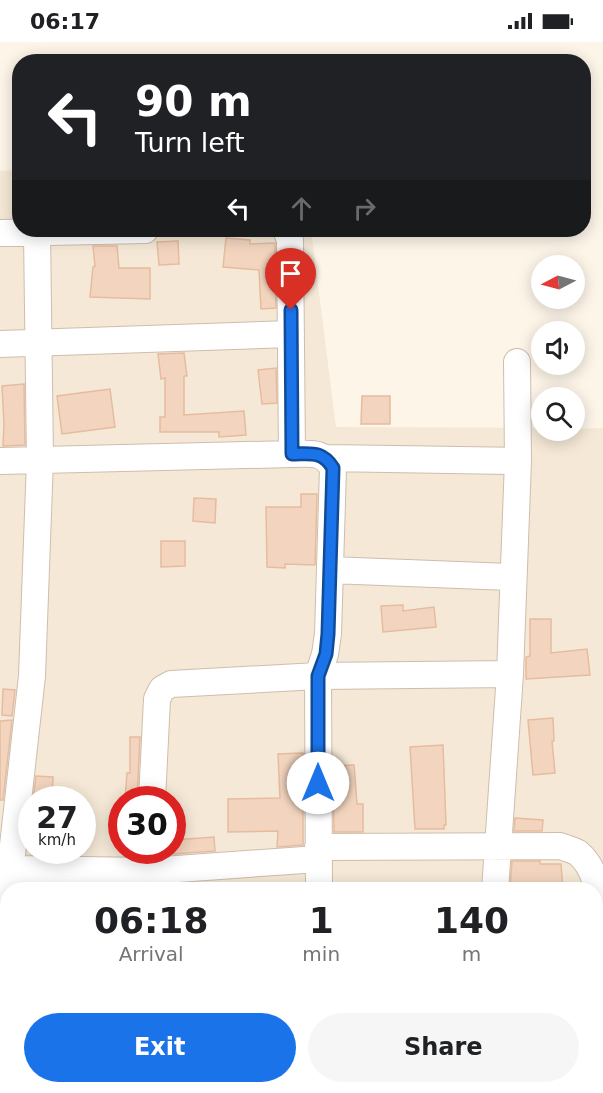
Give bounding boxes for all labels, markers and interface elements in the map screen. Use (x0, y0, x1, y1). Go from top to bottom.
text: 06:17 (30, 9, 100, 34)
text: 90 m (135, 77, 252, 126)
icon: left (36, 78, 114, 156)
text: Turn left (135, 127, 245, 158)
icon: left (222, 192, 255, 225)
icon: ahead (285, 192, 318, 225)
icon: right (348, 192, 381, 225)
pin (265, 248, 316, 310)
north arrow (531, 255, 585, 309)
map controls (531, 255, 585, 441)
icon: arrive (274, 257, 307, 290)
button: sound (531, 321, 585, 375)
button: search (531, 387, 585, 441)
position arrow (286, 751, 350, 815)
speed limit sign: 30 (108, 786, 186, 864)
text: 27 (36, 800, 78, 835)
text: km/h (38, 831, 76, 849)
text: 06:18 (94, 900, 208, 941)
text: 1 (309, 900, 334, 941)
text: 140 (434, 900, 509, 941)
text: Arrival (119, 942, 184, 966)
text: min (302, 942, 340, 966)
text: m (462, 942, 481, 966)
button: Exit (24, 1013, 296, 1082)
button: Share (308, 1013, 579, 1082)

